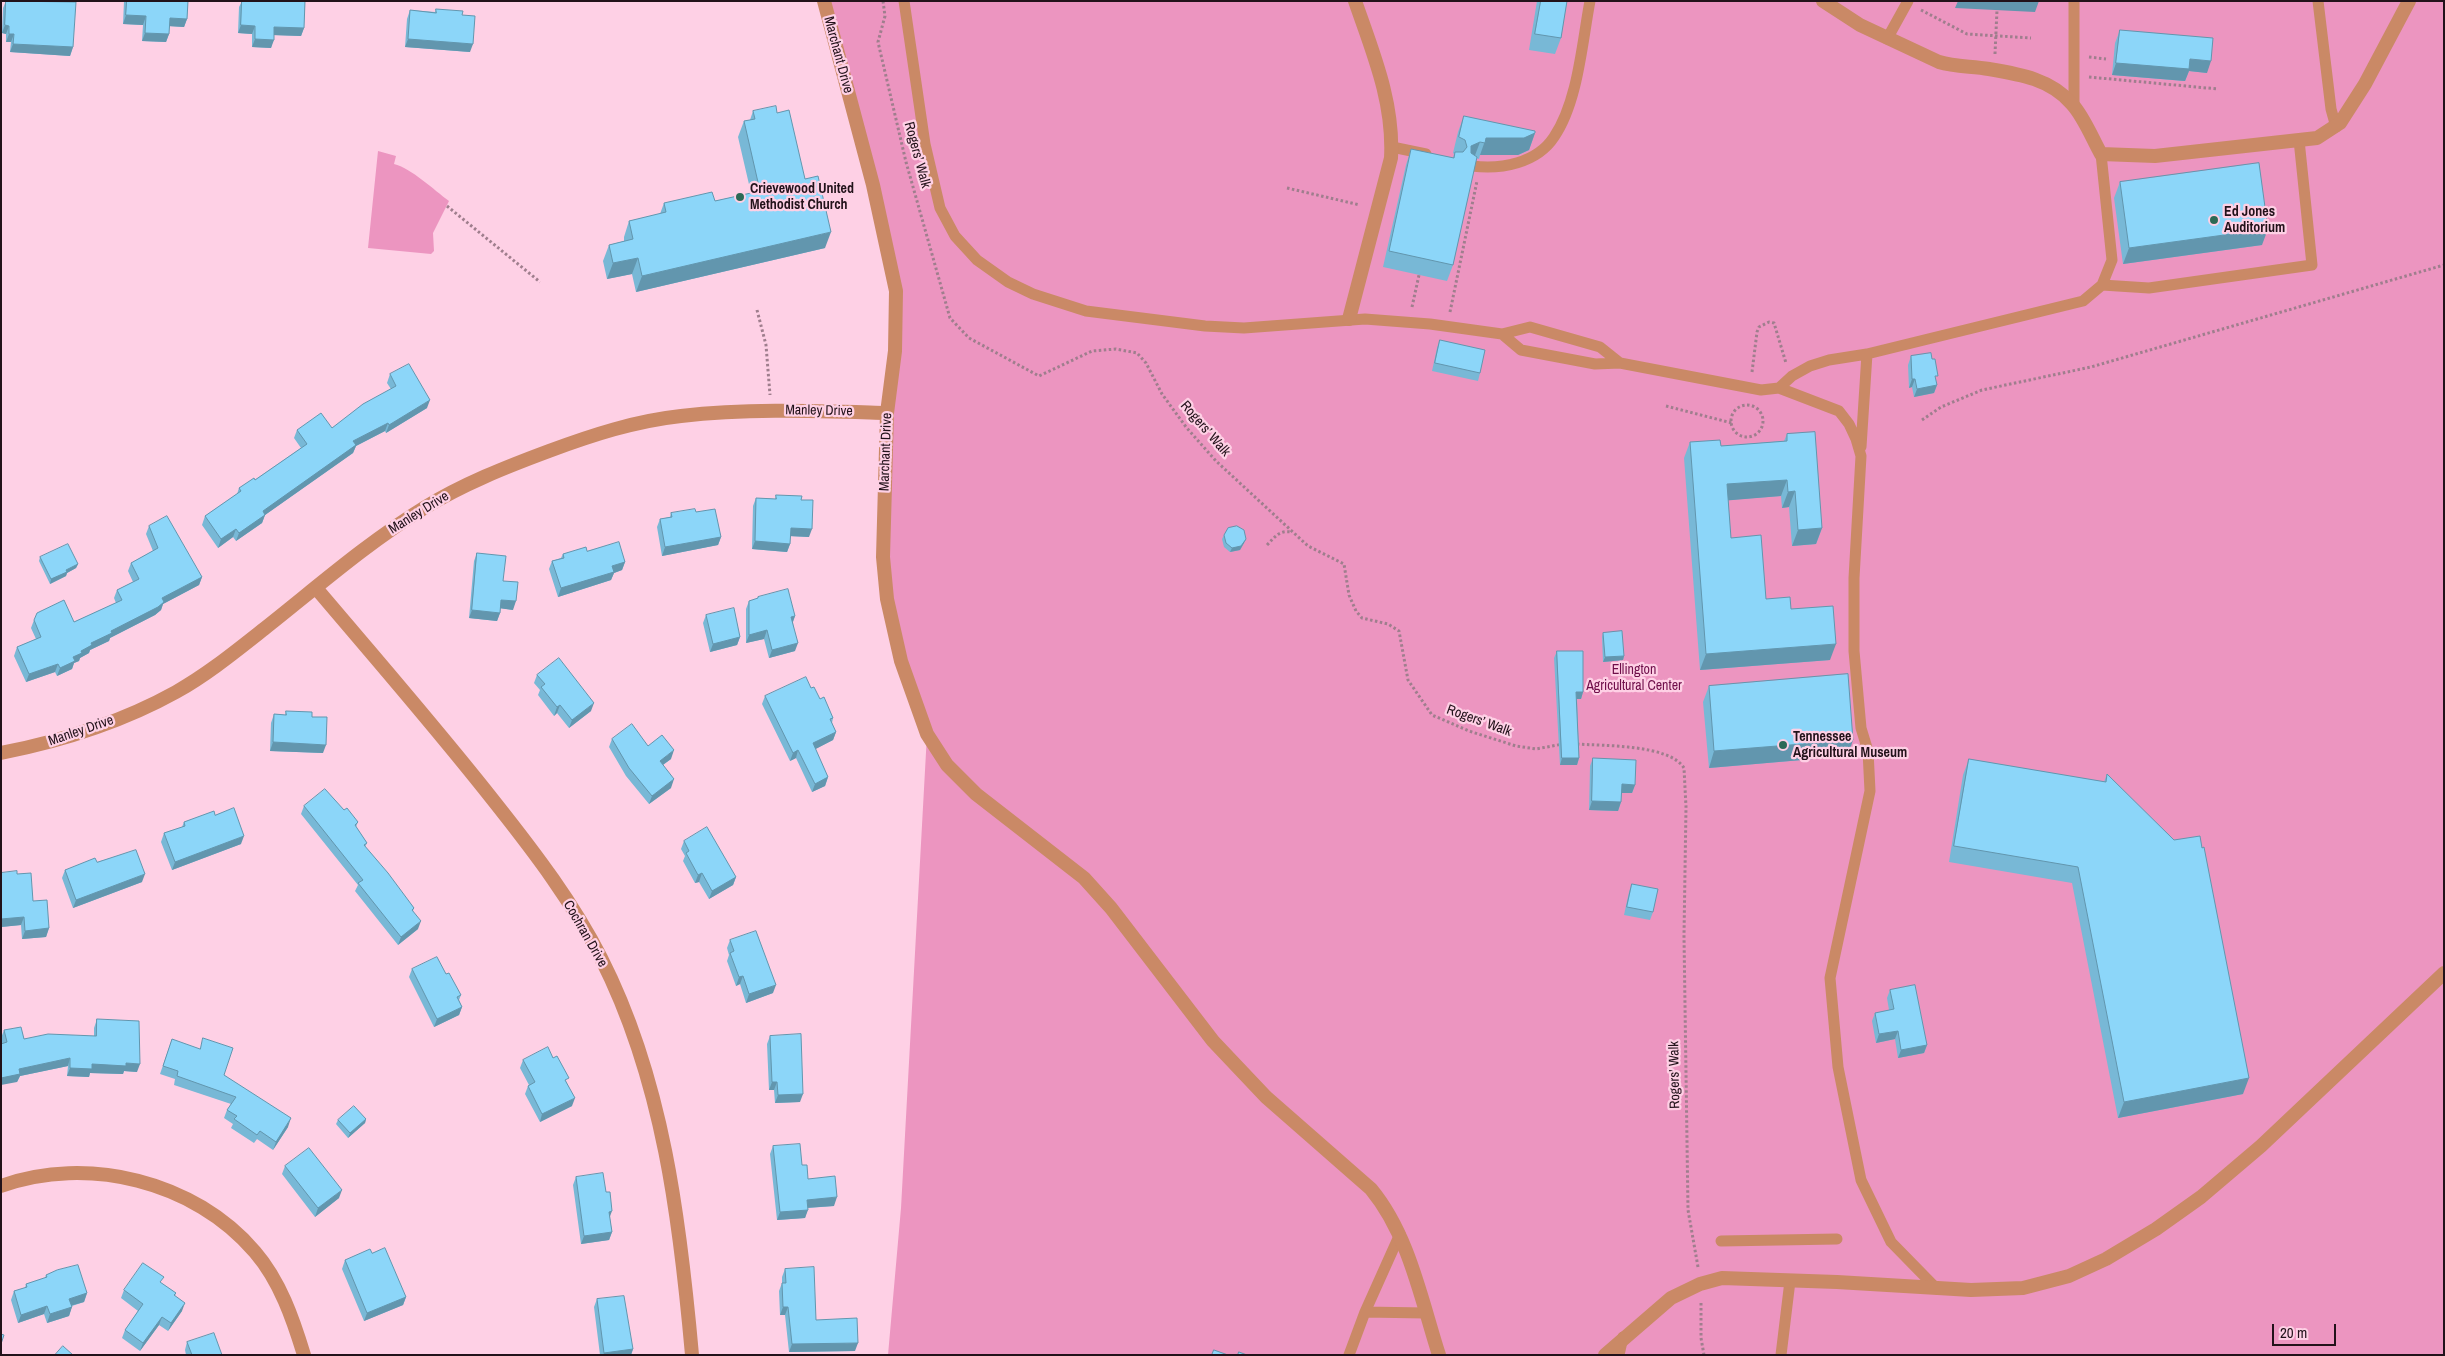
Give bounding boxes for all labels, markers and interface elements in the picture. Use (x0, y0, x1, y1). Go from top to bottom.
street label: Marchant Drive (820, 15, 856, 95)
street label: Rogers’ Walk (900, 120, 934, 190)
place label: Crievewood United Methodist Church (750, 181, 854, 213)
marker: Crievewood United Methodist Church (734, 191, 746, 203)
place label: Ed Jones Auditorium (2224, 204, 2285, 236)
marker: Ed Jones Auditorium (2208, 214, 2220, 226)
street label: Rogers’ Walk (1176, 398, 1234, 460)
street label: Manley Drive (785, 402, 853, 420)
street label: Marchant Drive (876, 412, 896, 492)
street label: Manley Drive (386, 488, 452, 538)
park label: Ellington Agricultural Center (1586, 662, 1682, 694)
street label: Rogers’ Walk (1444, 702, 1514, 740)
street label: Manley Drive (46, 712, 116, 750)
place label: Tennessee Agricultural Museum (1793, 729, 1907, 762)
marker: Tennessee Agricultural Museum (1777, 739, 1789, 751)
street label: Cochran Drive (559, 898, 611, 970)
street label: Rogers’ Walk (1666, 1041, 1684, 1109)
scale bar (2275, 1314, 2339, 1346)
text: 20 m (2280, 1322, 2307, 1343)

